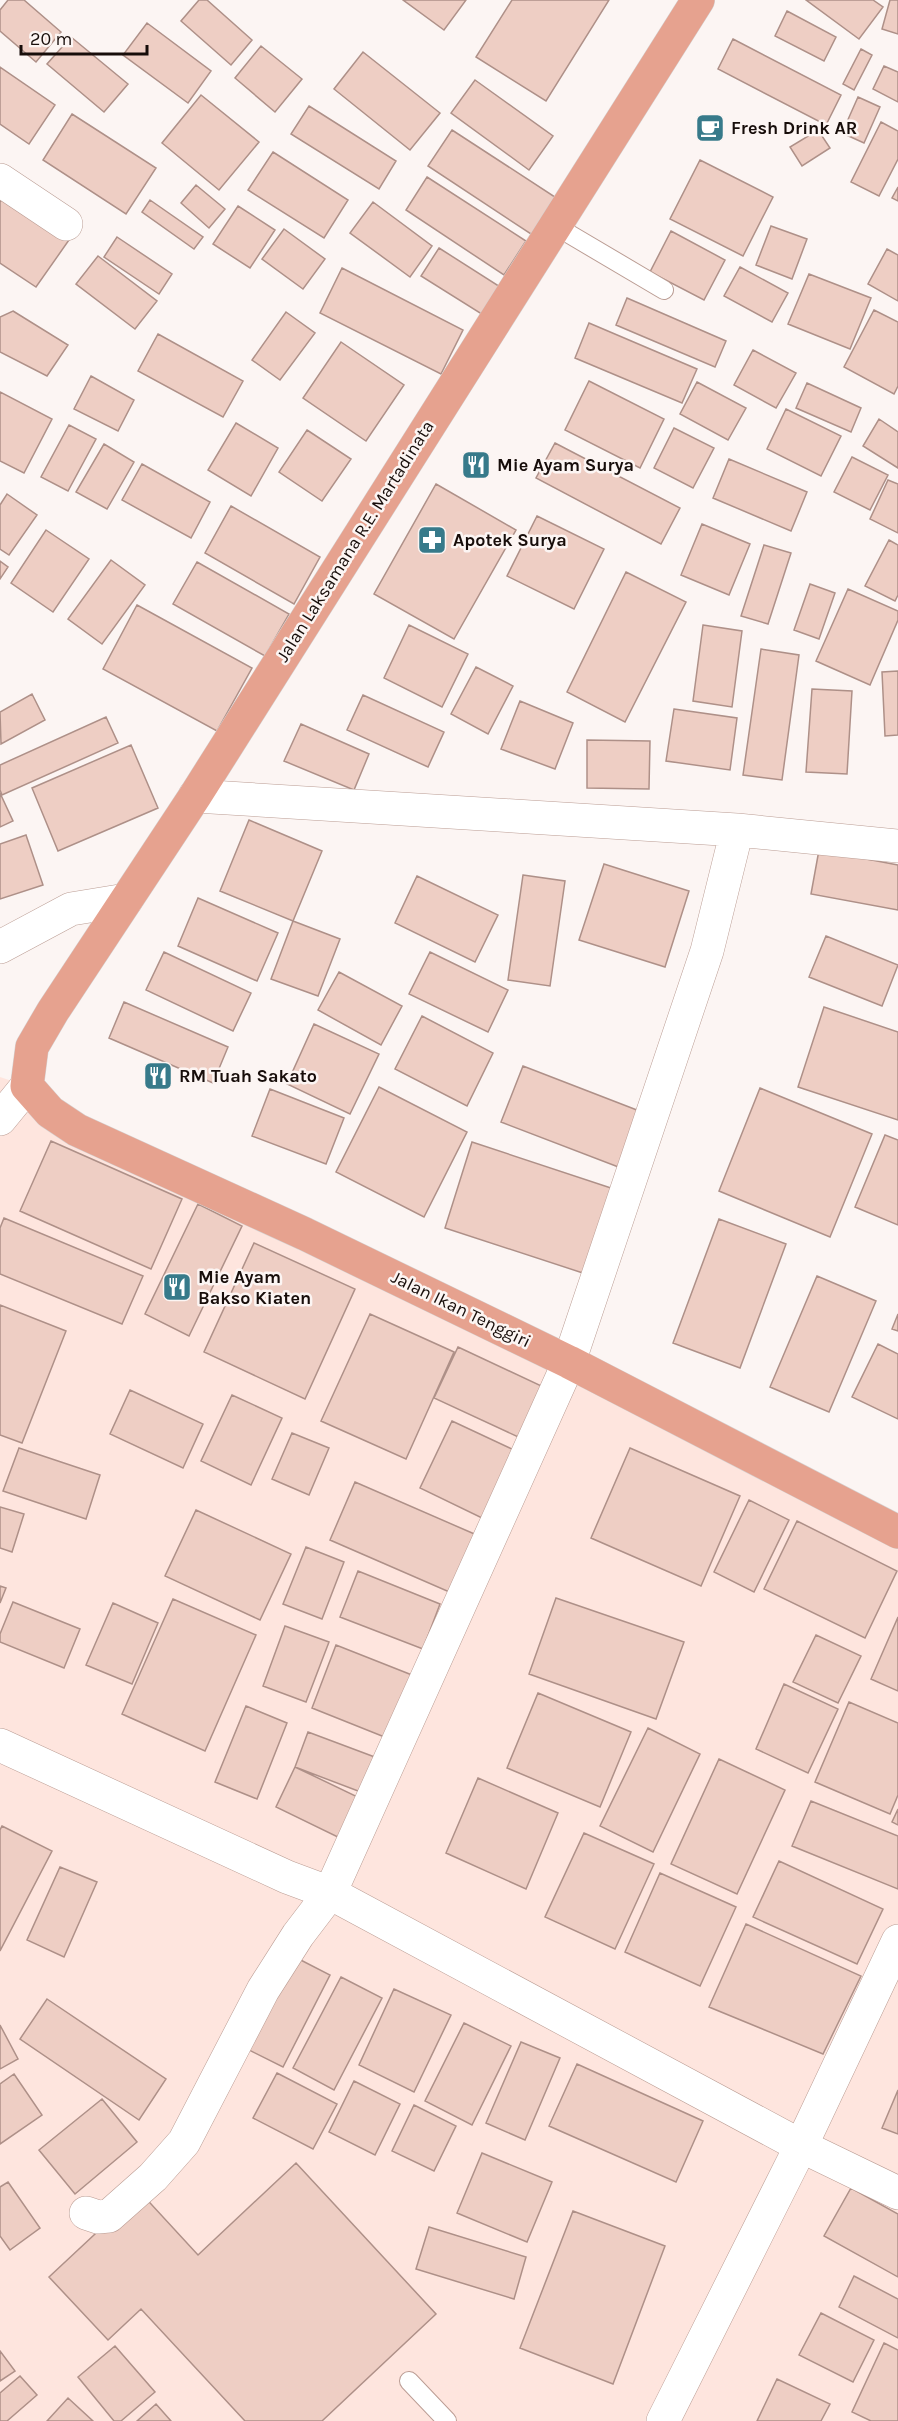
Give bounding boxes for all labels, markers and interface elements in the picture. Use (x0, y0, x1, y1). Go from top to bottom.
scale bar (21, 18, 147, 56)
text: 20 m (30, 28, 72, 50)
cafe icon: Fresh Drink AR (694, 112, 726, 144)
place label: Fresh Drink AR (731, 117, 857, 139)
street label: Jalan Laksamana R.E. Martadinata (271, 416, 439, 666)
restaurant icon: Mie Ayam Surya (460, 449, 492, 481)
place label: Mie Ayam Surya (497, 454, 634, 476)
pharmacy icon: Apotek Surya (416, 524, 448, 556)
place label: Apotek Surya (453, 529, 567, 551)
restaurant icon: RM Tuah Sakato (142, 1060, 174, 1092)
place label: RM Tuah Sakato (179, 1065, 317, 1087)
place label: Mie Ayam Bakso Kiaten (198, 1266, 311, 1309)
street label: Jalan Ikan Tenggiri (388, 1266, 534, 1352)
restaurant icon: Mie Ayam Bakso Kiaten (161, 1271, 193, 1303)

